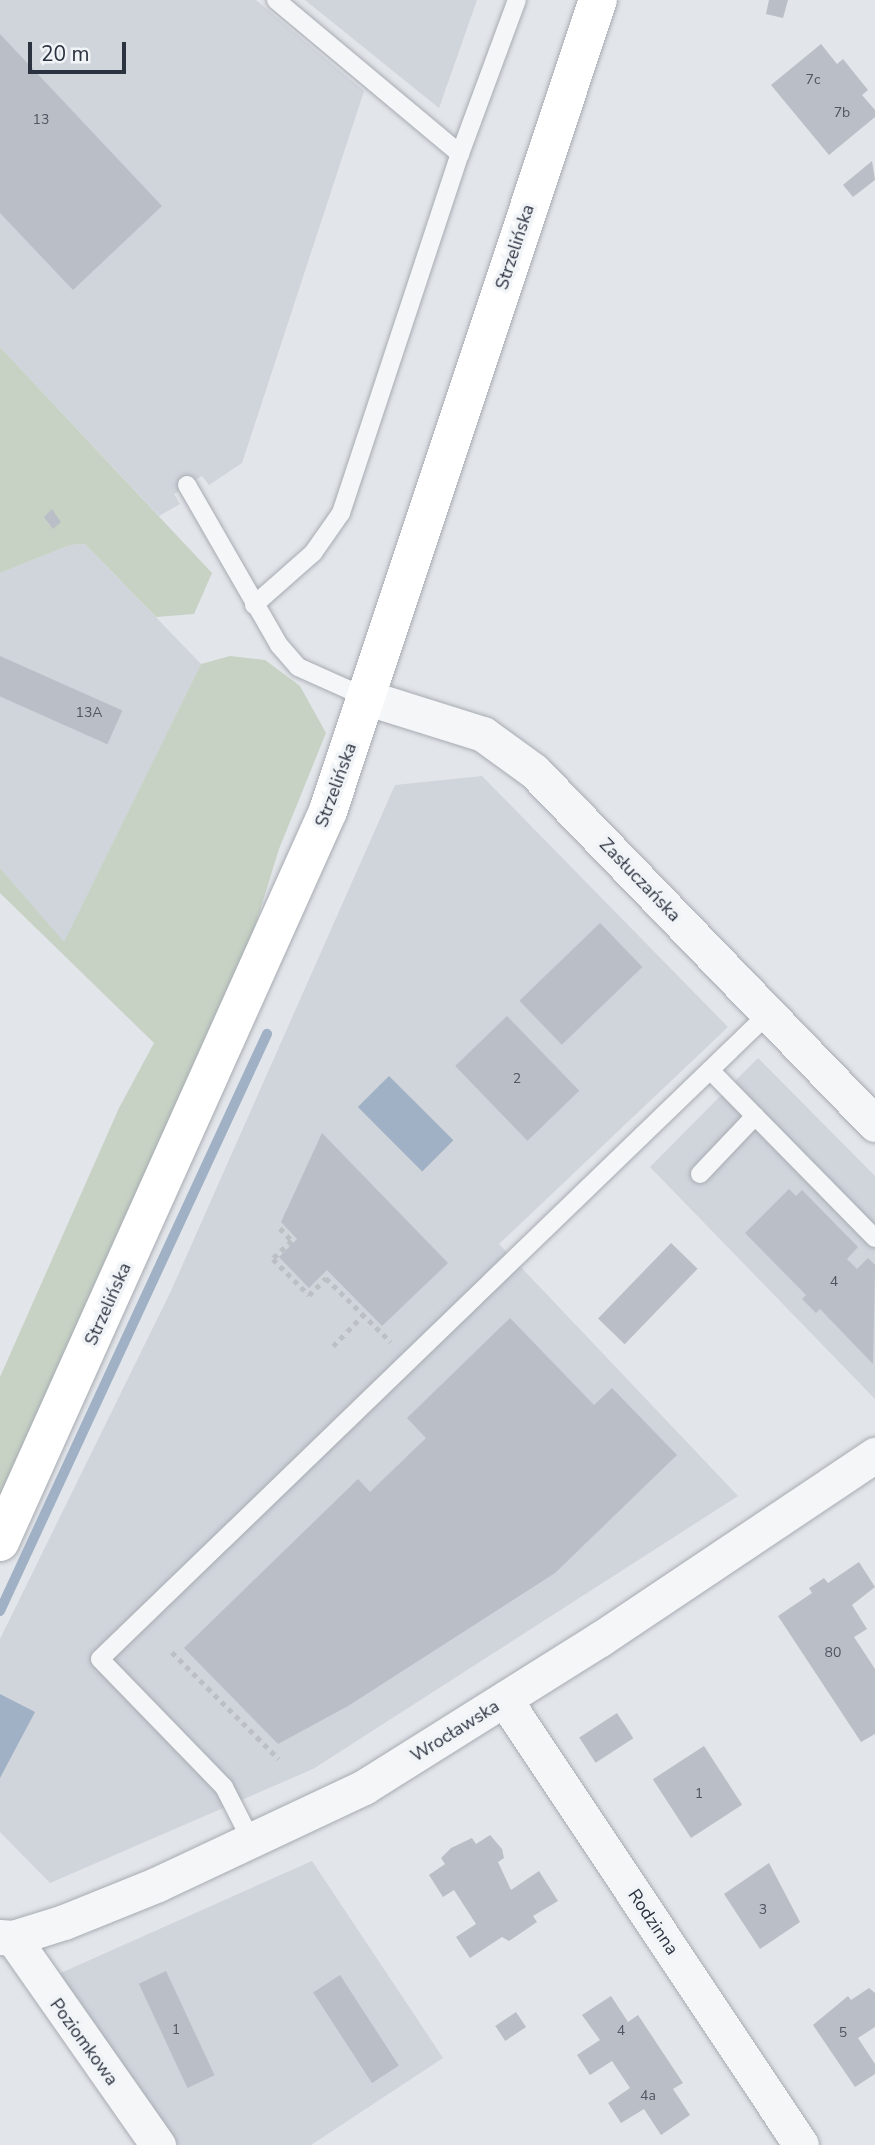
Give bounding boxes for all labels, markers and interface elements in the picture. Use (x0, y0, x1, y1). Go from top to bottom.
scale bar (32, 28, 130, 72)
text: 20 m (41, 40, 90, 68)
house number: 7c (806, 72, 820, 88)
house number: 7b (834, 105, 850, 121)
house number: 13 (33, 112, 49, 128)
street label: Strzelińska (491, 202, 539, 292)
house number: 13A (75, 705, 103, 721)
street label: Strzelińska (311, 740, 361, 830)
street label: Zasłuczańska (595, 834, 685, 926)
house number: 2 (513, 1071, 521, 1087)
street label: Strzelińska (80, 1259, 136, 1349)
house number: 4 (830, 1274, 838, 1290)
house number: 80 (825, 1645, 841, 1661)
street label: Wrocławska (407, 1695, 503, 1767)
house number: 1 (695, 1786, 703, 1802)
street label: Rodzinna (623, 1885, 683, 1959)
house number: 3 (759, 1902, 767, 1918)
street label: Poziomkowa (45, 1994, 123, 2090)
house number: 1 (172, 2022, 180, 2038)
house number: 4 (617, 2023, 625, 2039)
house number: 5 (839, 2025, 847, 2041)
house number: 4a (640, 2088, 656, 2104)

